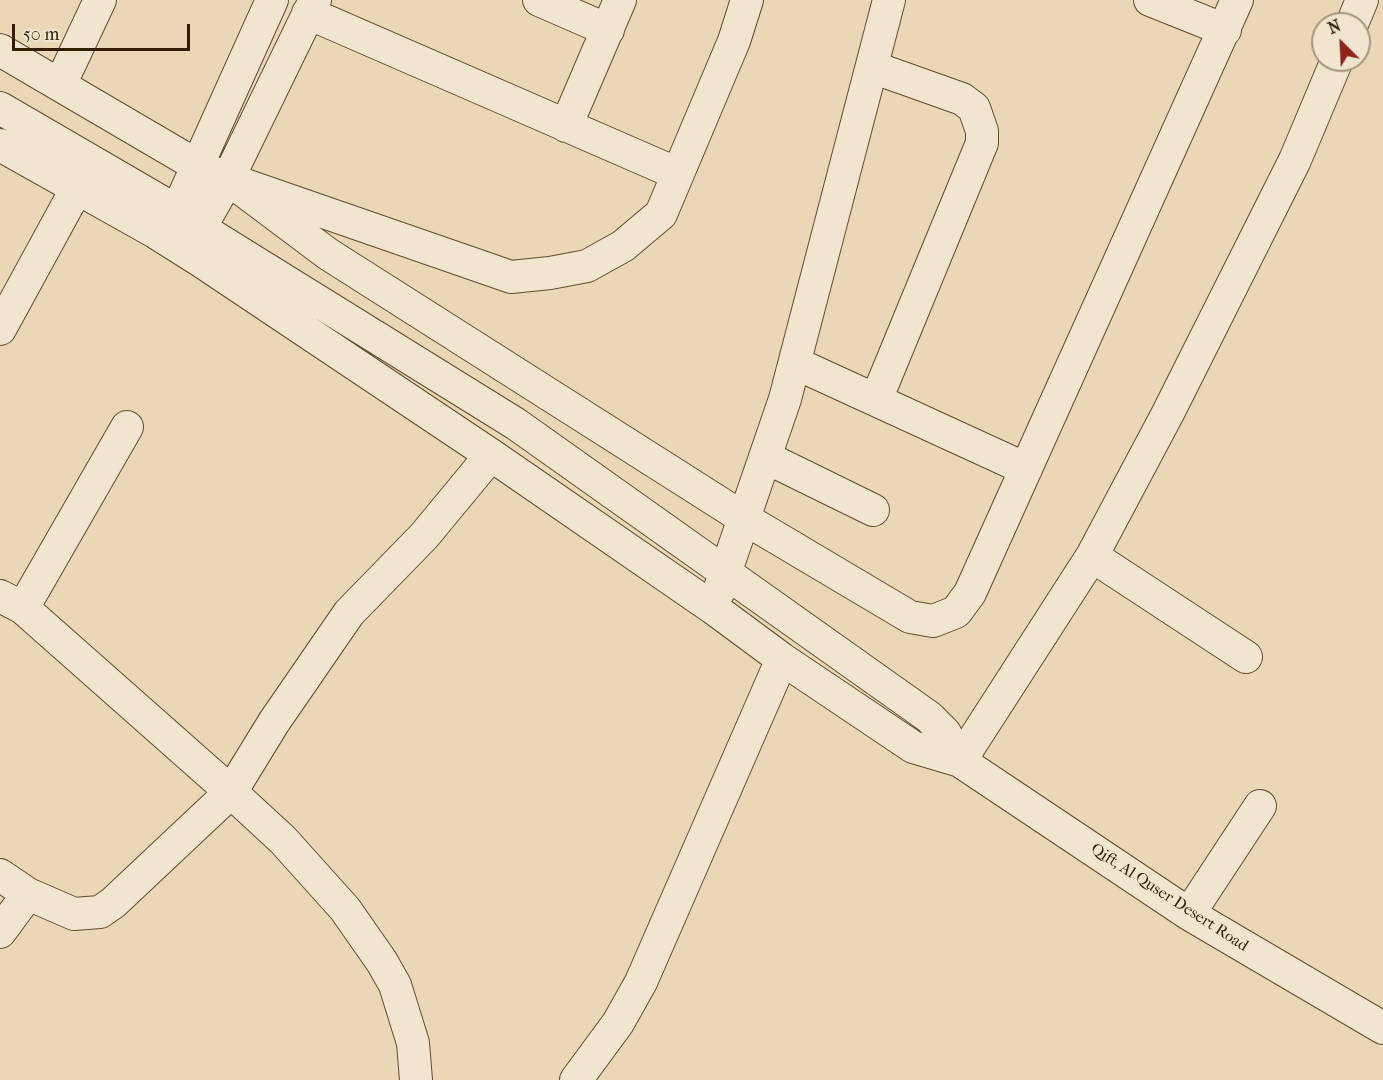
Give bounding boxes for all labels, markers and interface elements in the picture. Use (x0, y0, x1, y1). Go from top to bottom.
scale bar (15, 12, 194, 50)
north arrow (1311, 12, 1371, 72)
text: N (1325, 16, 1344, 38)
text: 50 m (23, 24, 59, 45)
street label: Qift, Al Quser Desert Road (1087, 840, 1251, 956)

